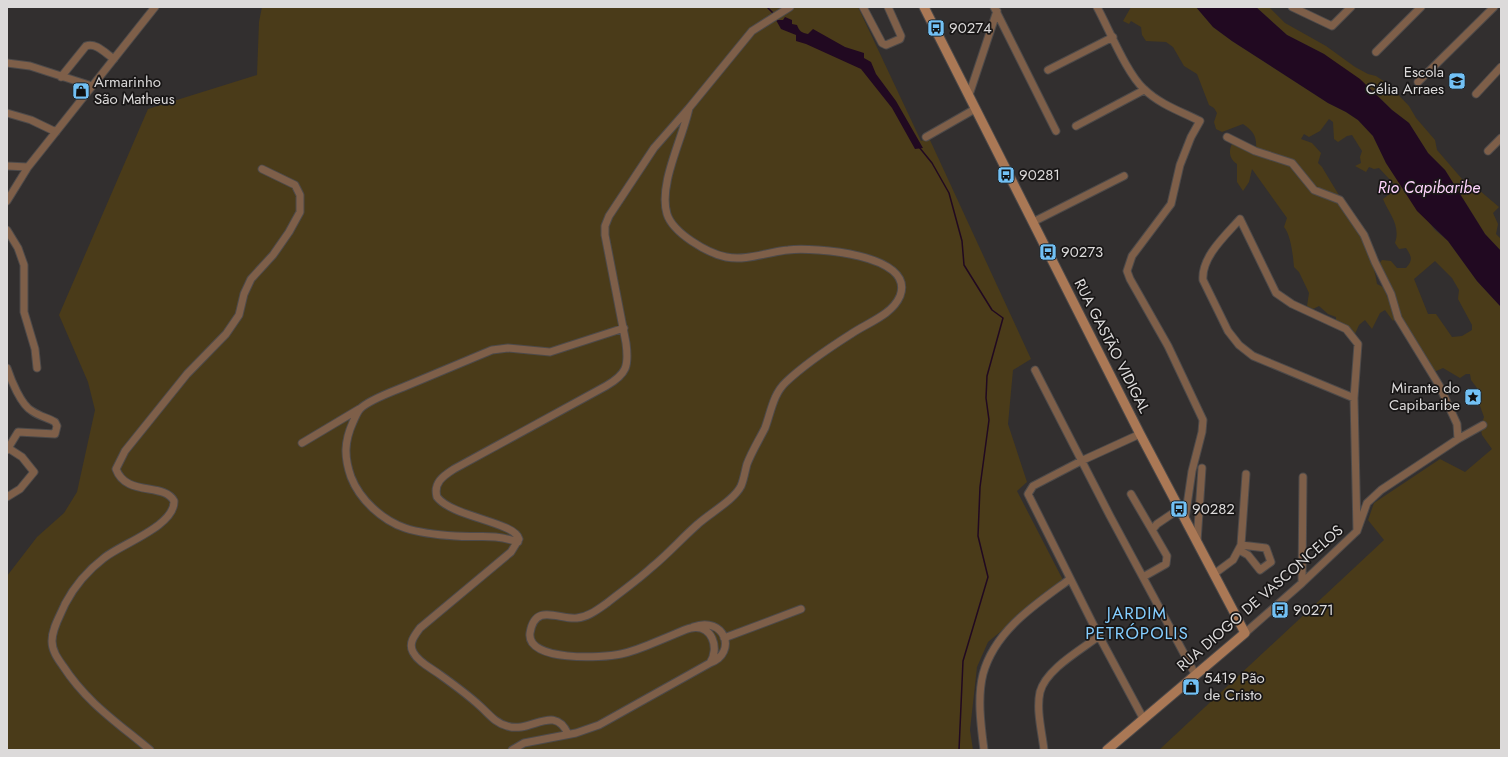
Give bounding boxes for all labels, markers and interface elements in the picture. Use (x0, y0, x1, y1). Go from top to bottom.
place label: 90274 (949, 17, 992, 39)
bus stop icon: 90274 (926, 18, 946, 38)
place label: Escola Célia Arraes (1366, 61, 1444, 100)
place label: Armarinho São Matheus (94, 71, 175, 110)
school or university icon: Escola Célia Arraes (1447, 71, 1467, 91)
shop icon: Armarinho São Matheus (71, 81, 91, 101)
place label: 90281 (1019, 164, 1060, 186)
bus stop icon: 90281 (996, 165, 1016, 185)
water label: Rio Capibaribe (1378, 176, 1480, 199)
place label: 90273 (1061, 241, 1103, 263)
bus stop icon: 90273 (1038, 242, 1058, 262)
street label: RUA GASTÃO VIDIGAL (1069, 275, 1156, 417)
place label: Mirante do Capibaribe (1389, 377, 1460, 416)
place icon: Mirante do Capibaribe (1463, 387, 1483, 407)
place label: 90282 (1192, 498, 1235, 520)
bus stop icon: 90282 (1169, 499, 1189, 519)
street label: RUA DIOGO DE VASCONCELOS (1172, 519, 1348, 677)
place label: 90271 (1293, 599, 1334, 621)
bus stop icon: 90271 (1270, 600, 1290, 620)
district label: JARDIM PETRÓPOLIS (1085, 601, 1189, 645)
place label: 5419 Pão de Cristo (1204, 667, 1265, 706)
shop icon: 5419 Pão de Cristo (1181, 677, 1201, 697)

